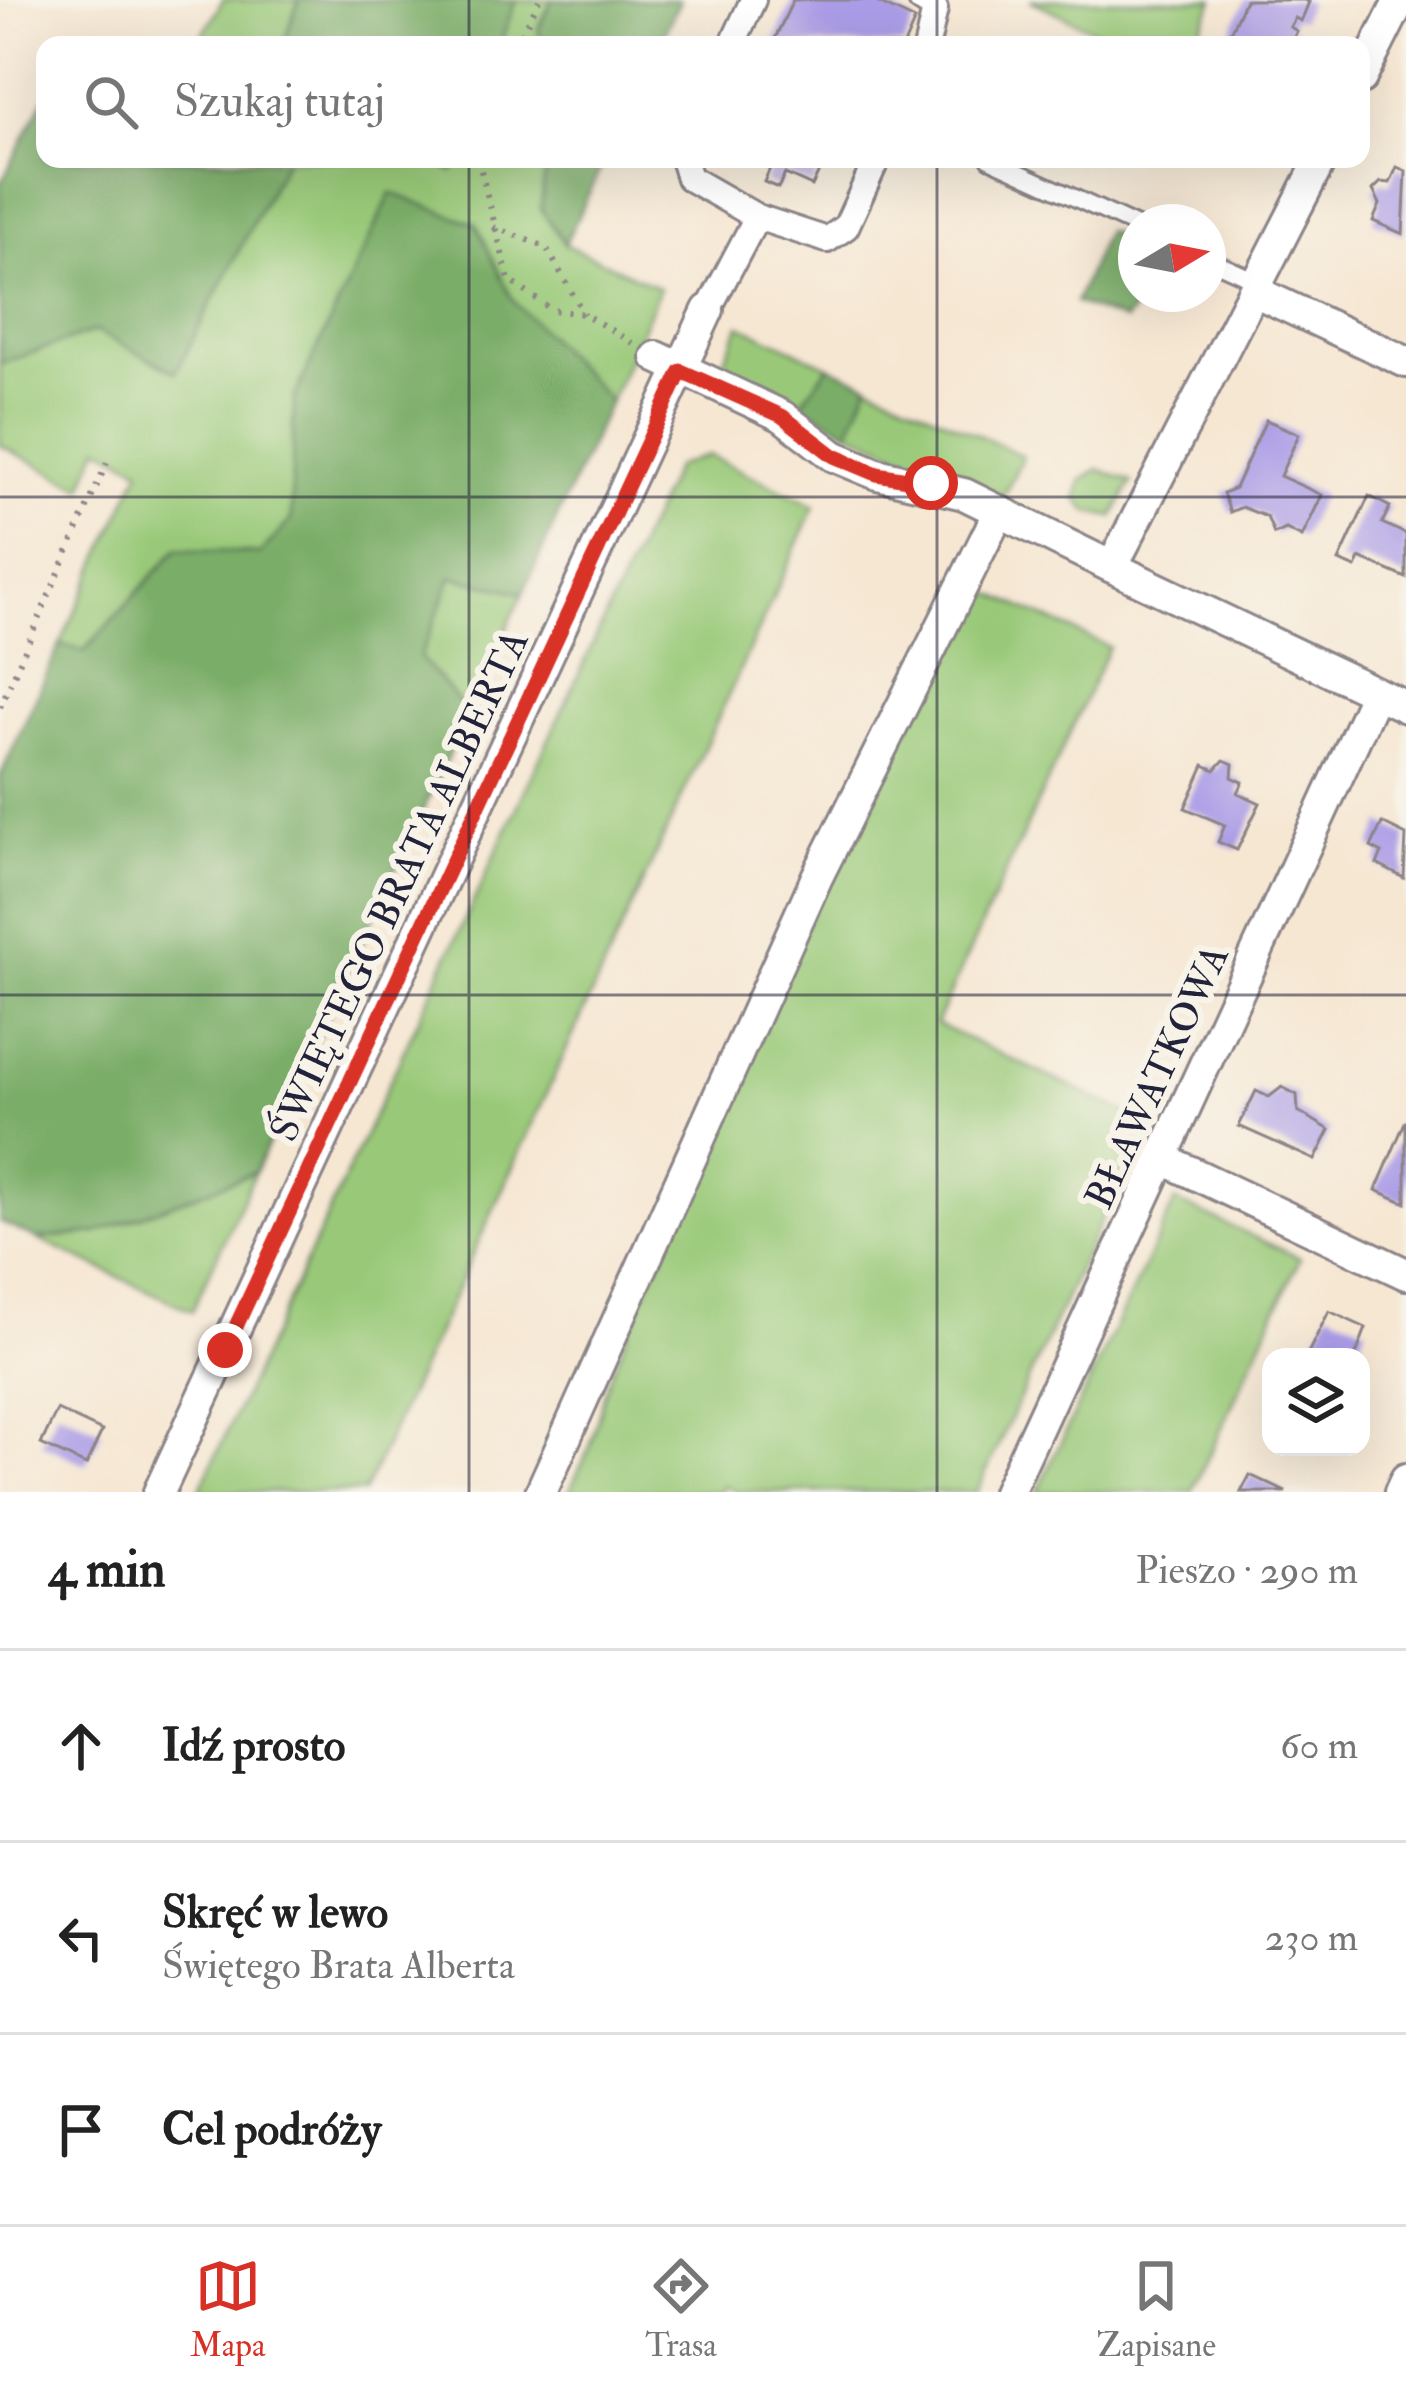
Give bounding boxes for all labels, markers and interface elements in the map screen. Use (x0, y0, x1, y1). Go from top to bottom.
search box (36, 36, 1370, 168)
icon: search (78, 69, 144, 135)
text: Szukaj tutaj (174, 74, 385, 130)
north arrow (1118, 204, 1226, 312)
route start (904, 456, 958, 510)
street label: ŚWIĘTEGO BRATA ALBERTA (259, 622, 540, 1149)
street label: BŁAWATKOWA (1075, 937, 1240, 1216)
route end (198, 1323, 252, 1377)
map controls (1262, 1348, 1370, 1456)
button: layers (1262, 1348, 1370, 1456)
text: 4 min (48, 1538, 166, 1602)
text: Pieszo · 290 m (1136, 1546, 1358, 1595)
icon: ahead (48, 1713, 114, 1779)
text: Idź prosto (162, 1718, 346, 1774)
text: 60 m (1280, 1721, 1358, 1770)
text: Skręć w lewo (162, 1885, 388, 1941)
icon: left (48, 1905, 114, 1971)
text: 230 m (1265, 1913, 1358, 1962)
text: Świętego Brata Alberta (162, 1941, 515, 1990)
icon: arrive (48, 2097, 114, 2163)
text: Cel podróży (162, 2102, 381, 2158)
tab: Mapa (190, 2253, 265, 2366)
tab: Trasa (645, 2253, 717, 2366)
tab: Zapisane (1097, 2253, 1216, 2366)

